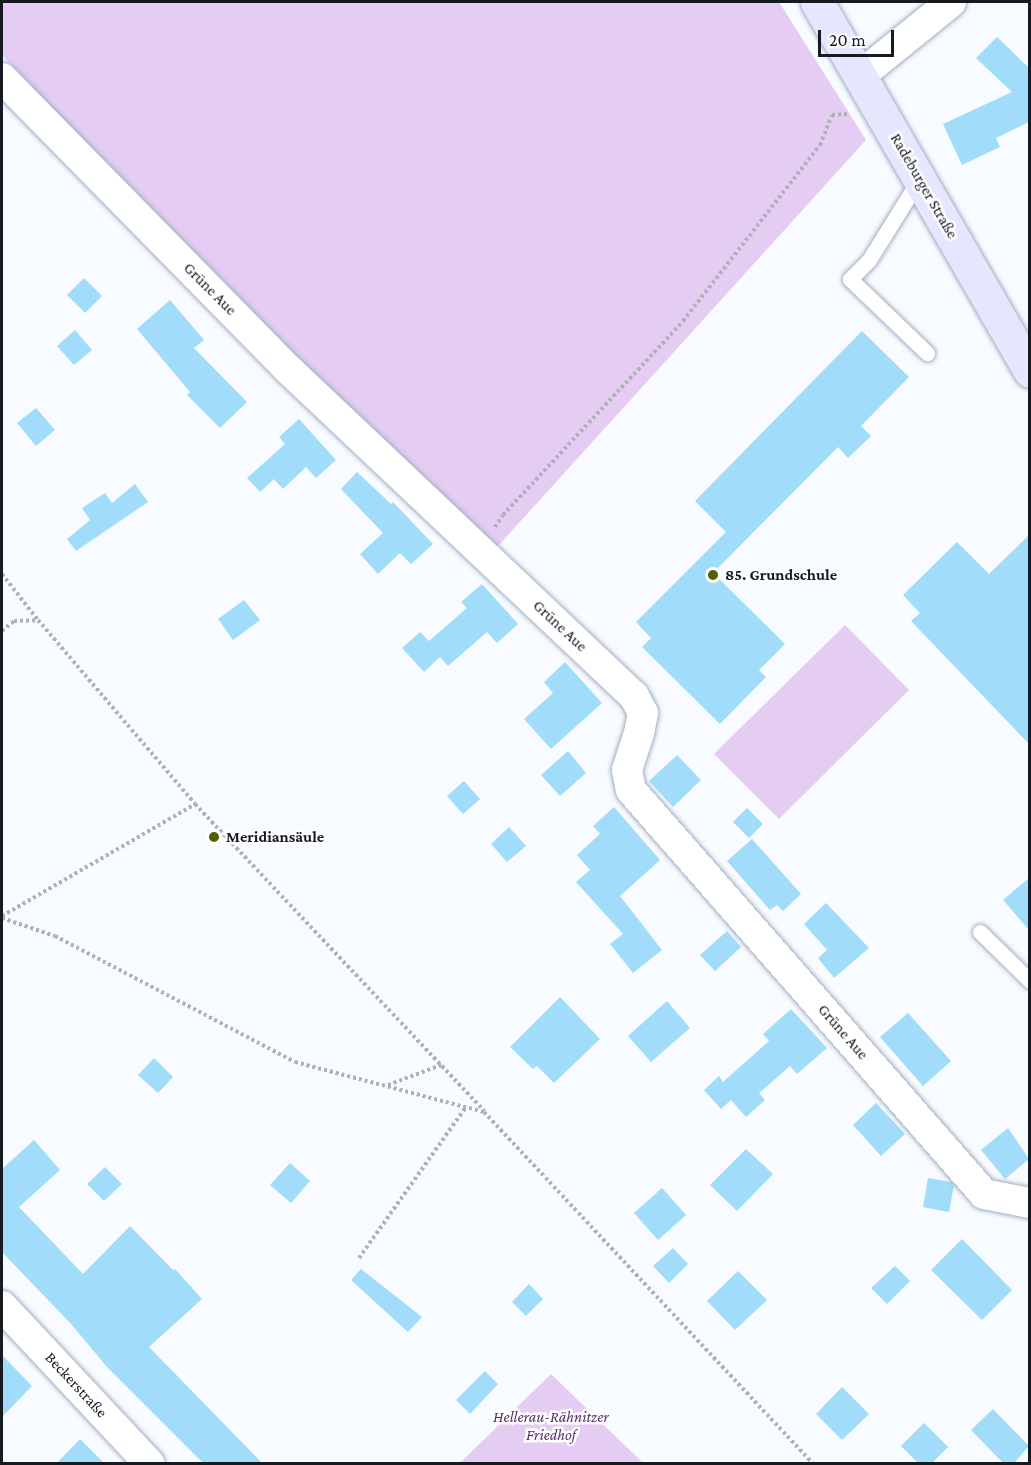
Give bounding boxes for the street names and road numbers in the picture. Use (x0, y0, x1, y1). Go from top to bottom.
street label: Radeburger Straße (886, 130, 962, 242)
street label: Grüne Aue (179, 258, 241, 320)
street label: Grüne Aue (529, 596, 591, 656)
street label: Grüne Aue (814, 1000, 872, 1064)
street label: Beckerstraße (41, 1348, 111, 1422)

